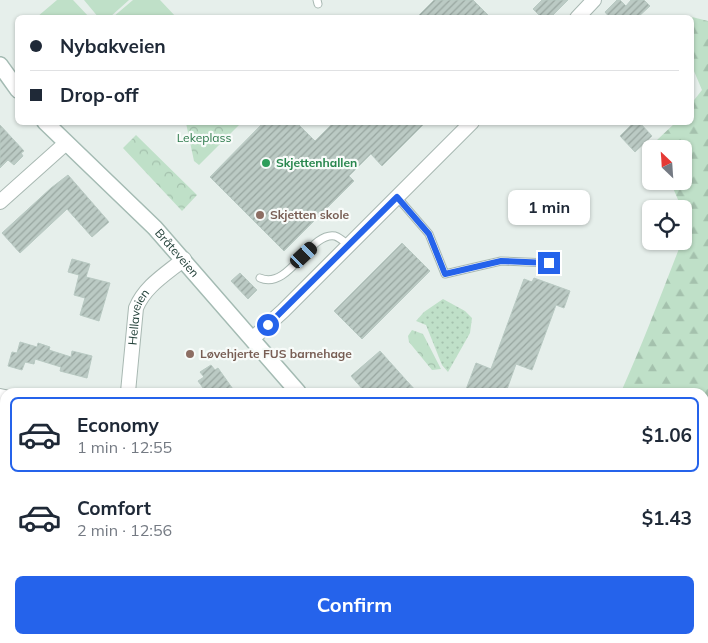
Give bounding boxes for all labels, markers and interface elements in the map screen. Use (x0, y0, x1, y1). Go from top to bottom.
text: Nybakveien (60, 34, 166, 58)
text: Drop-off (60, 83, 138, 107)
park label: Lekeplass (177, 130, 231, 145)
north arrow (642, 140, 692, 190)
map controls (642, 140, 692, 250)
place label: Skjettenhallen (276, 155, 357, 170)
marker: Skjettenhallen (260, 157, 272, 169)
callout: 1 min (508, 190, 590, 226)
text: 1 min (528, 197, 570, 217)
button: locate (642, 200, 692, 250)
place label: Skjetten skole (270, 207, 350, 222)
marker: Skjetten skole (254, 209, 266, 221)
street label: Bråteveien (152, 225, 202, 280)
car (287, 239, 320, 271)
route end (538, 252, 560, 274)
street label: Hellaveien (124, 286, 152, 346)
route start (257, 314, 279, 336)
place label: Løvehjerte FUS barnehage (200, 346, 352, 361)
marker: Løvehjerte FUS barnehage (184, 348, 196, 360)
icon: car (17, 412, 62, 457)
text: Economy (77, 413, 159, 437)
text: $1.06 (642, 423, 692, 447)
text: 1 min · 12:55 (77, 437, 172, 457)
icon: car (17, 495, 62, 540)
text: Comfort (77, 496, 151, 520)
text: $1.43 (642, 506, 692, 530)
text: 2 min · 12:56 (77, 520, 172, 540)
button: Confirm (15, 576, 694, 634)

